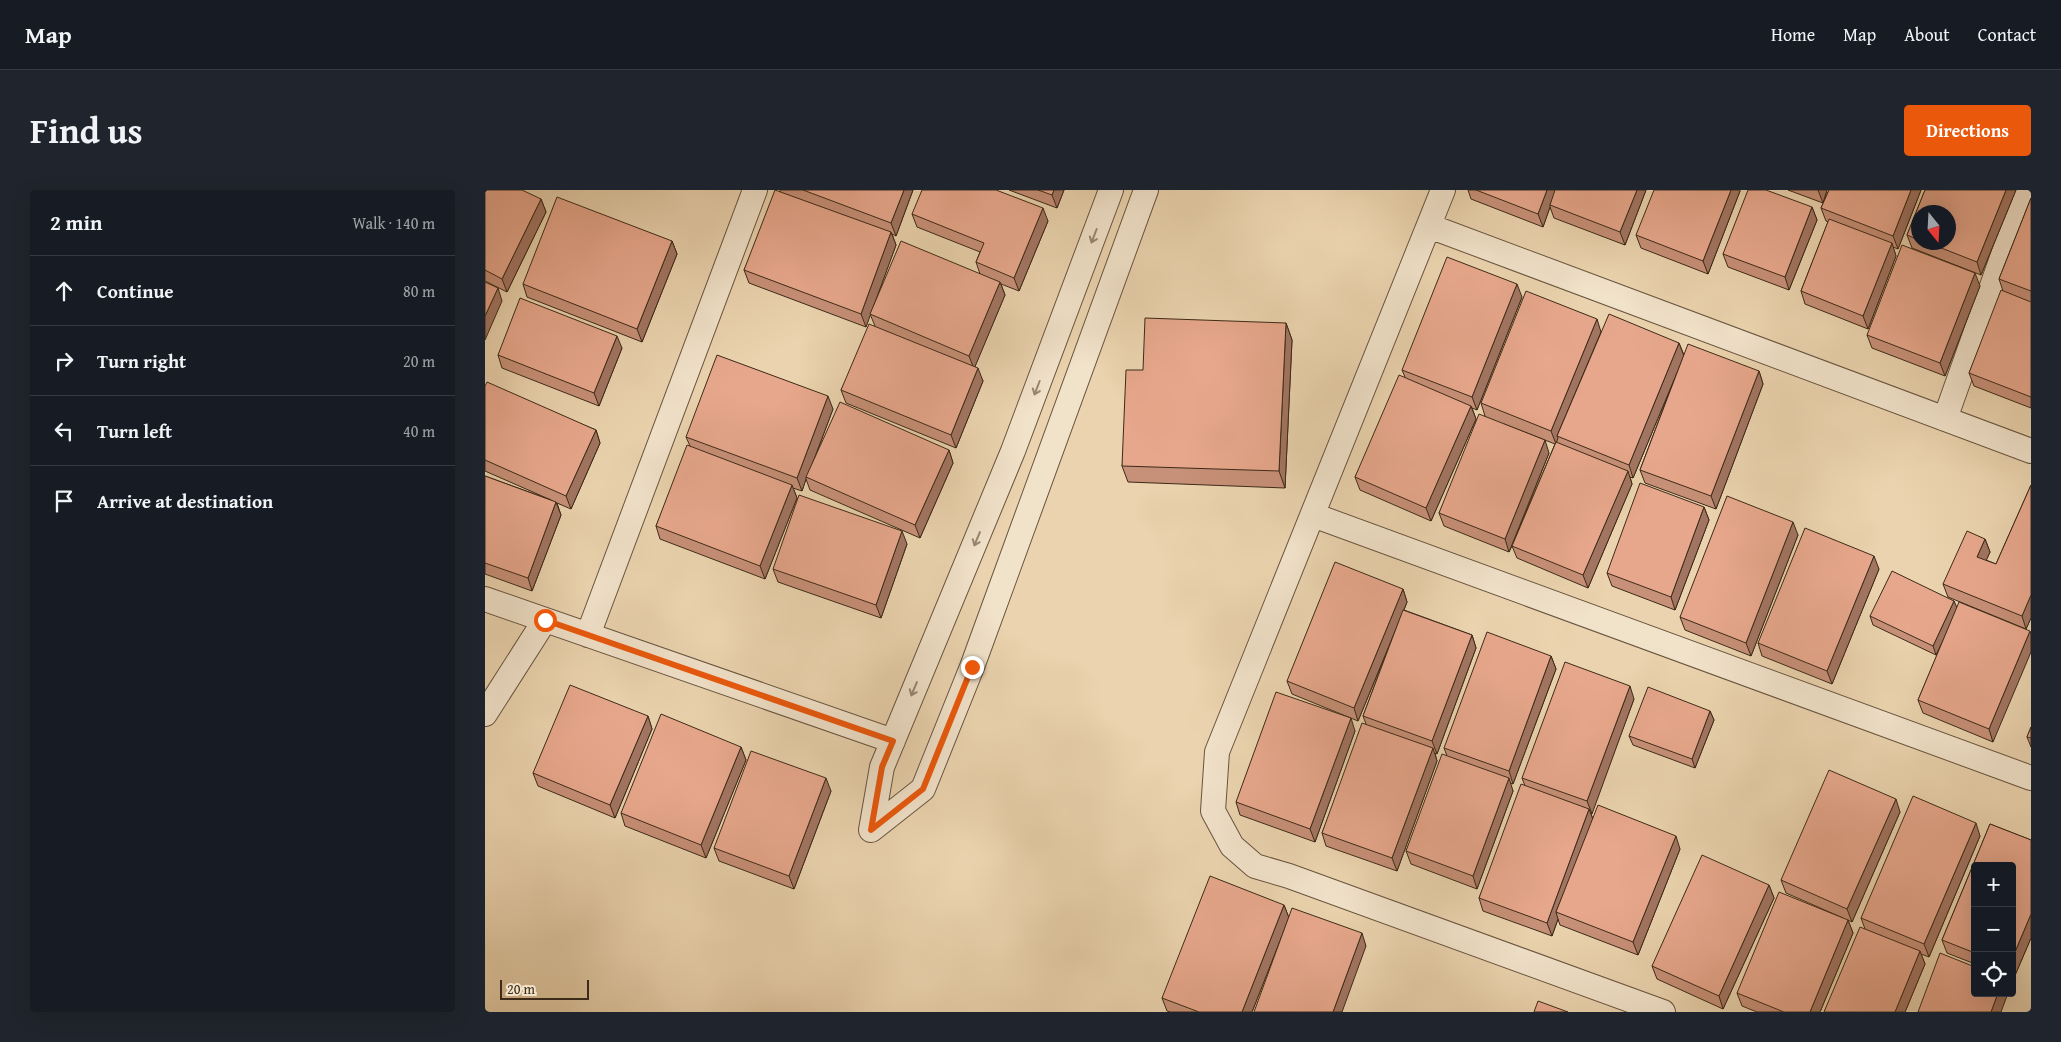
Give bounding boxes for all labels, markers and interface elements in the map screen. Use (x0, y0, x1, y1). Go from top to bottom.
text: Map (25, 17, 72, 52)
text: Home (1771, 21, 1815, 48)
text: Map (1843, 21, 1876, 48)
text: About (1904, 21, 1950, 48)
text: Contact (1978, 21, 2036, 48)
text: Find us (30, 105, 143, 156)
button: Directions (1904, 105, 2031, 156)
north arrow (1911, 205, 1956, 250)
text: 2 min (50, 207, 102, 238)
text: Walk · 140 m (352, 211, 435, 235)
one-way arrow (1089, 227, 1098, 243)
icon: ahead (50, 277, 78, 305)
text: Continue (97, 277, 174, 305)
text: 80 m (403, 279, 435, 303)
icon: right (50, 347, 78, 375)
text: Turn right (97, 347, 186, 375)
text: 20 m (403, 349, 435, 373)
one-way arrow (1032, 379, 1041, 395)
icon: left (50, 417, 78, 445)
text: Turn left (97, 417, 172, 445)
text: 40 m (403, 419, 435, 443)
icon: arrive (50, 487, 78, 515)
text: Arrive at destination (97, 487, 273, 515)
one-way arrow (971, 531, 981, 546)
route start (534, 609, 557, 632)
route end (961, 656, 984, 679)
one-way arrow (909, 681, 919, 696)
map controls (1971, 862, 2016, 997)
button: + (1971, 862, 2016, 907)
button: − (1971, 907, 2016, 952)
button: locate (1971, 952, 2016, 997)
scale bar (500, 977, 589, 1000)
text: 20 m (507, 979, 535, 999)

